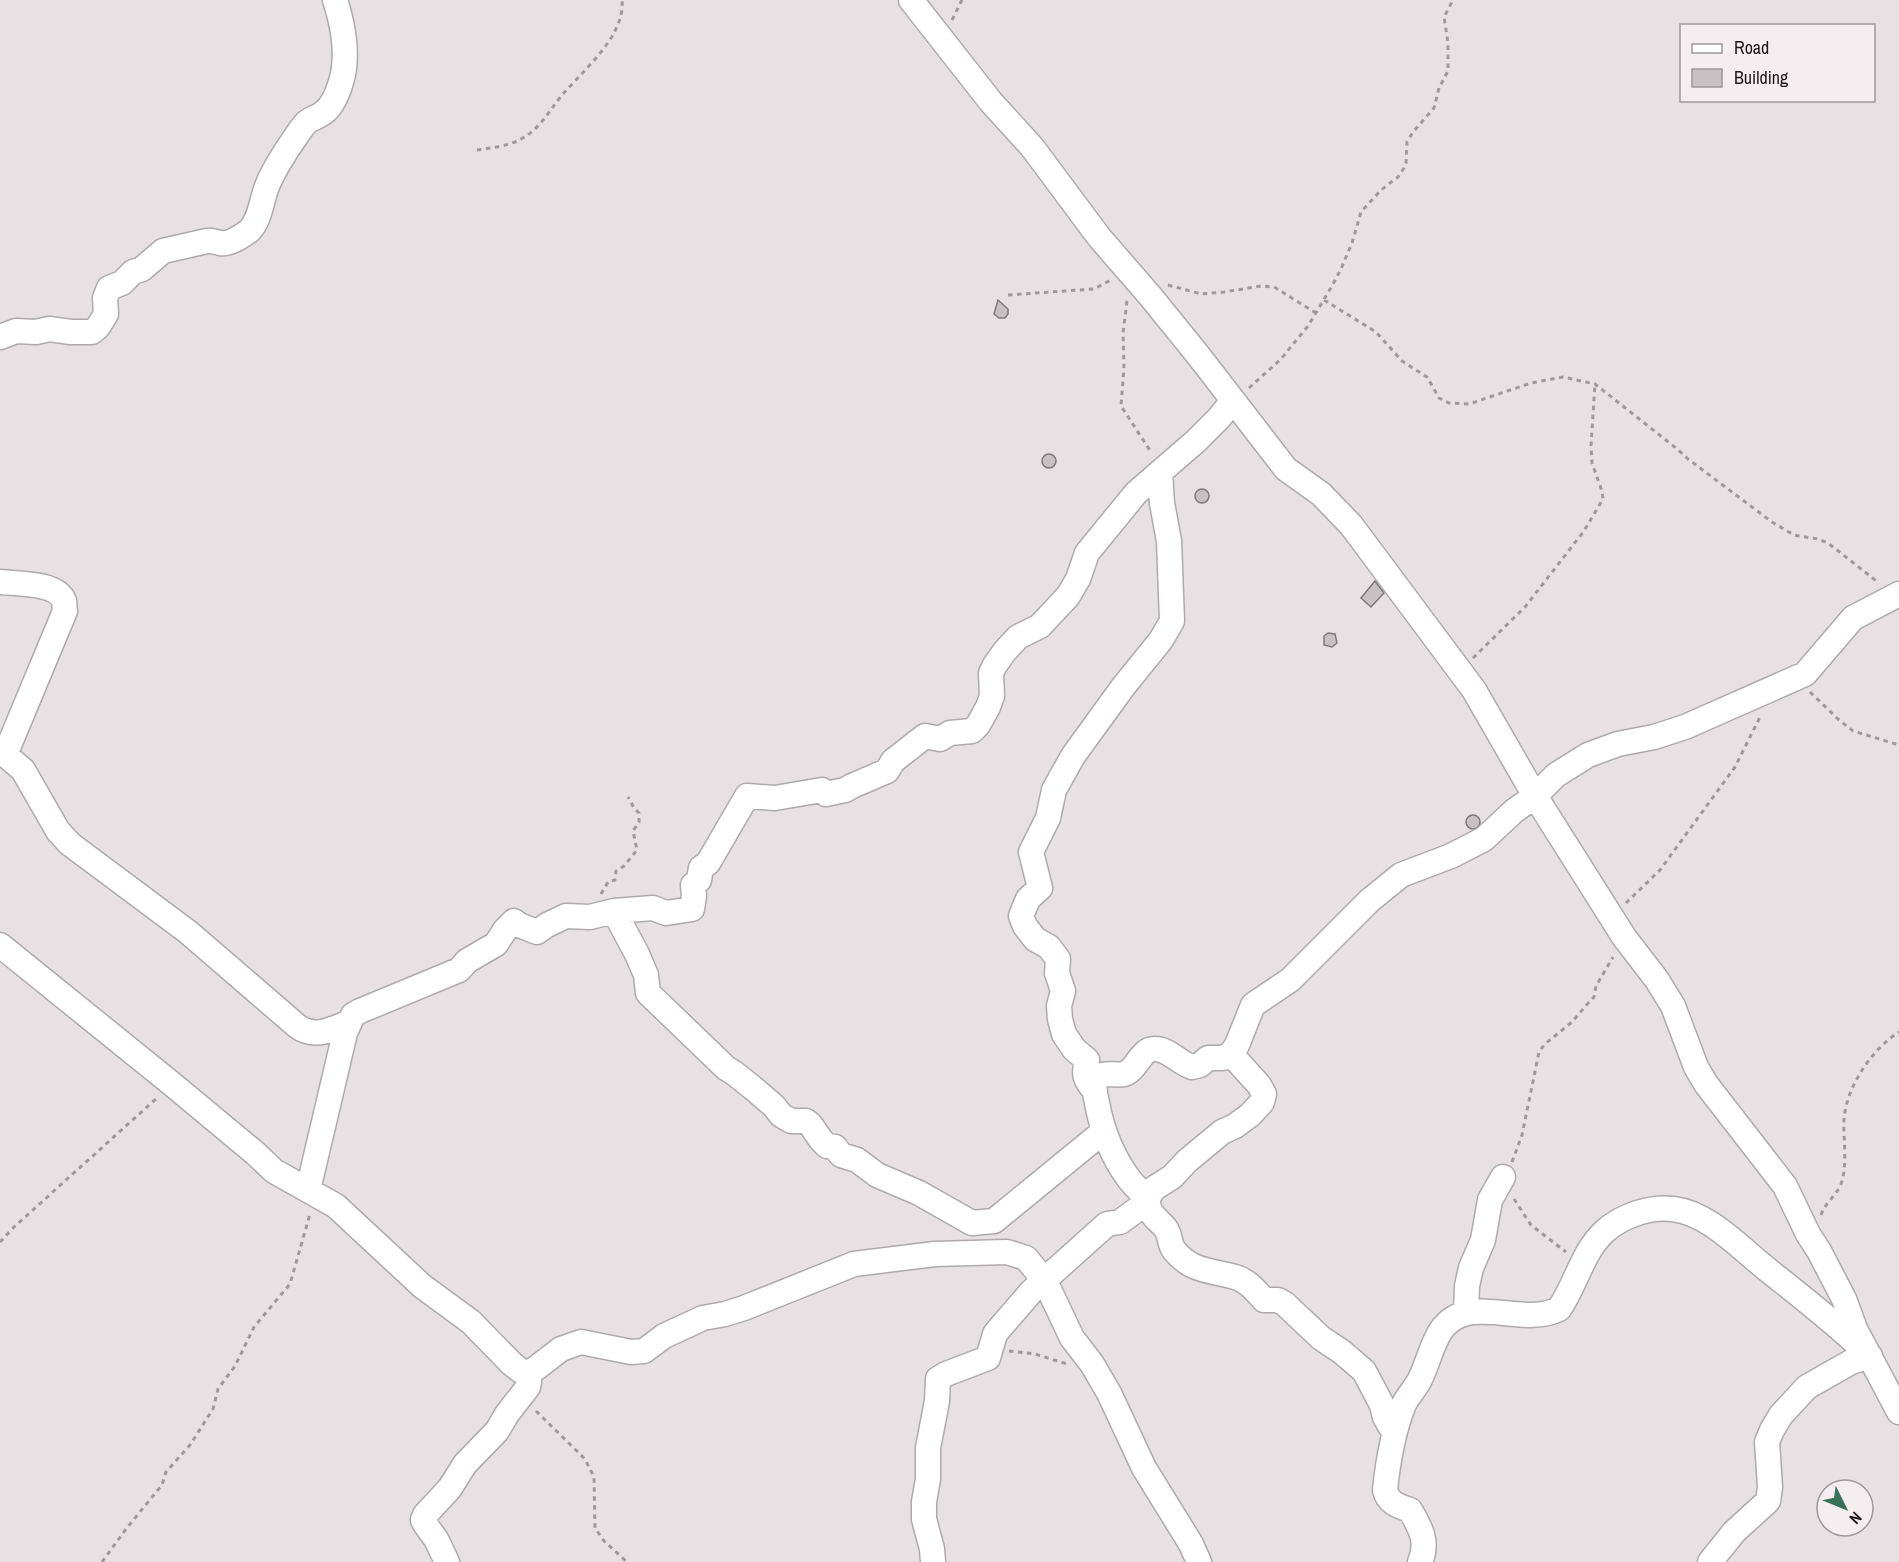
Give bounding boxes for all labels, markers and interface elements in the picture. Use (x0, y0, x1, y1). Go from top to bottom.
legend (1680, 24, 1875, 102)
text: Road (1734, 35, 1769, 60)
text: Building (1734, 65, 1789, 90)
north arrow (1815, 1478, 1875, 1538)
text: N (1845, 1507, 1867, 1529)

